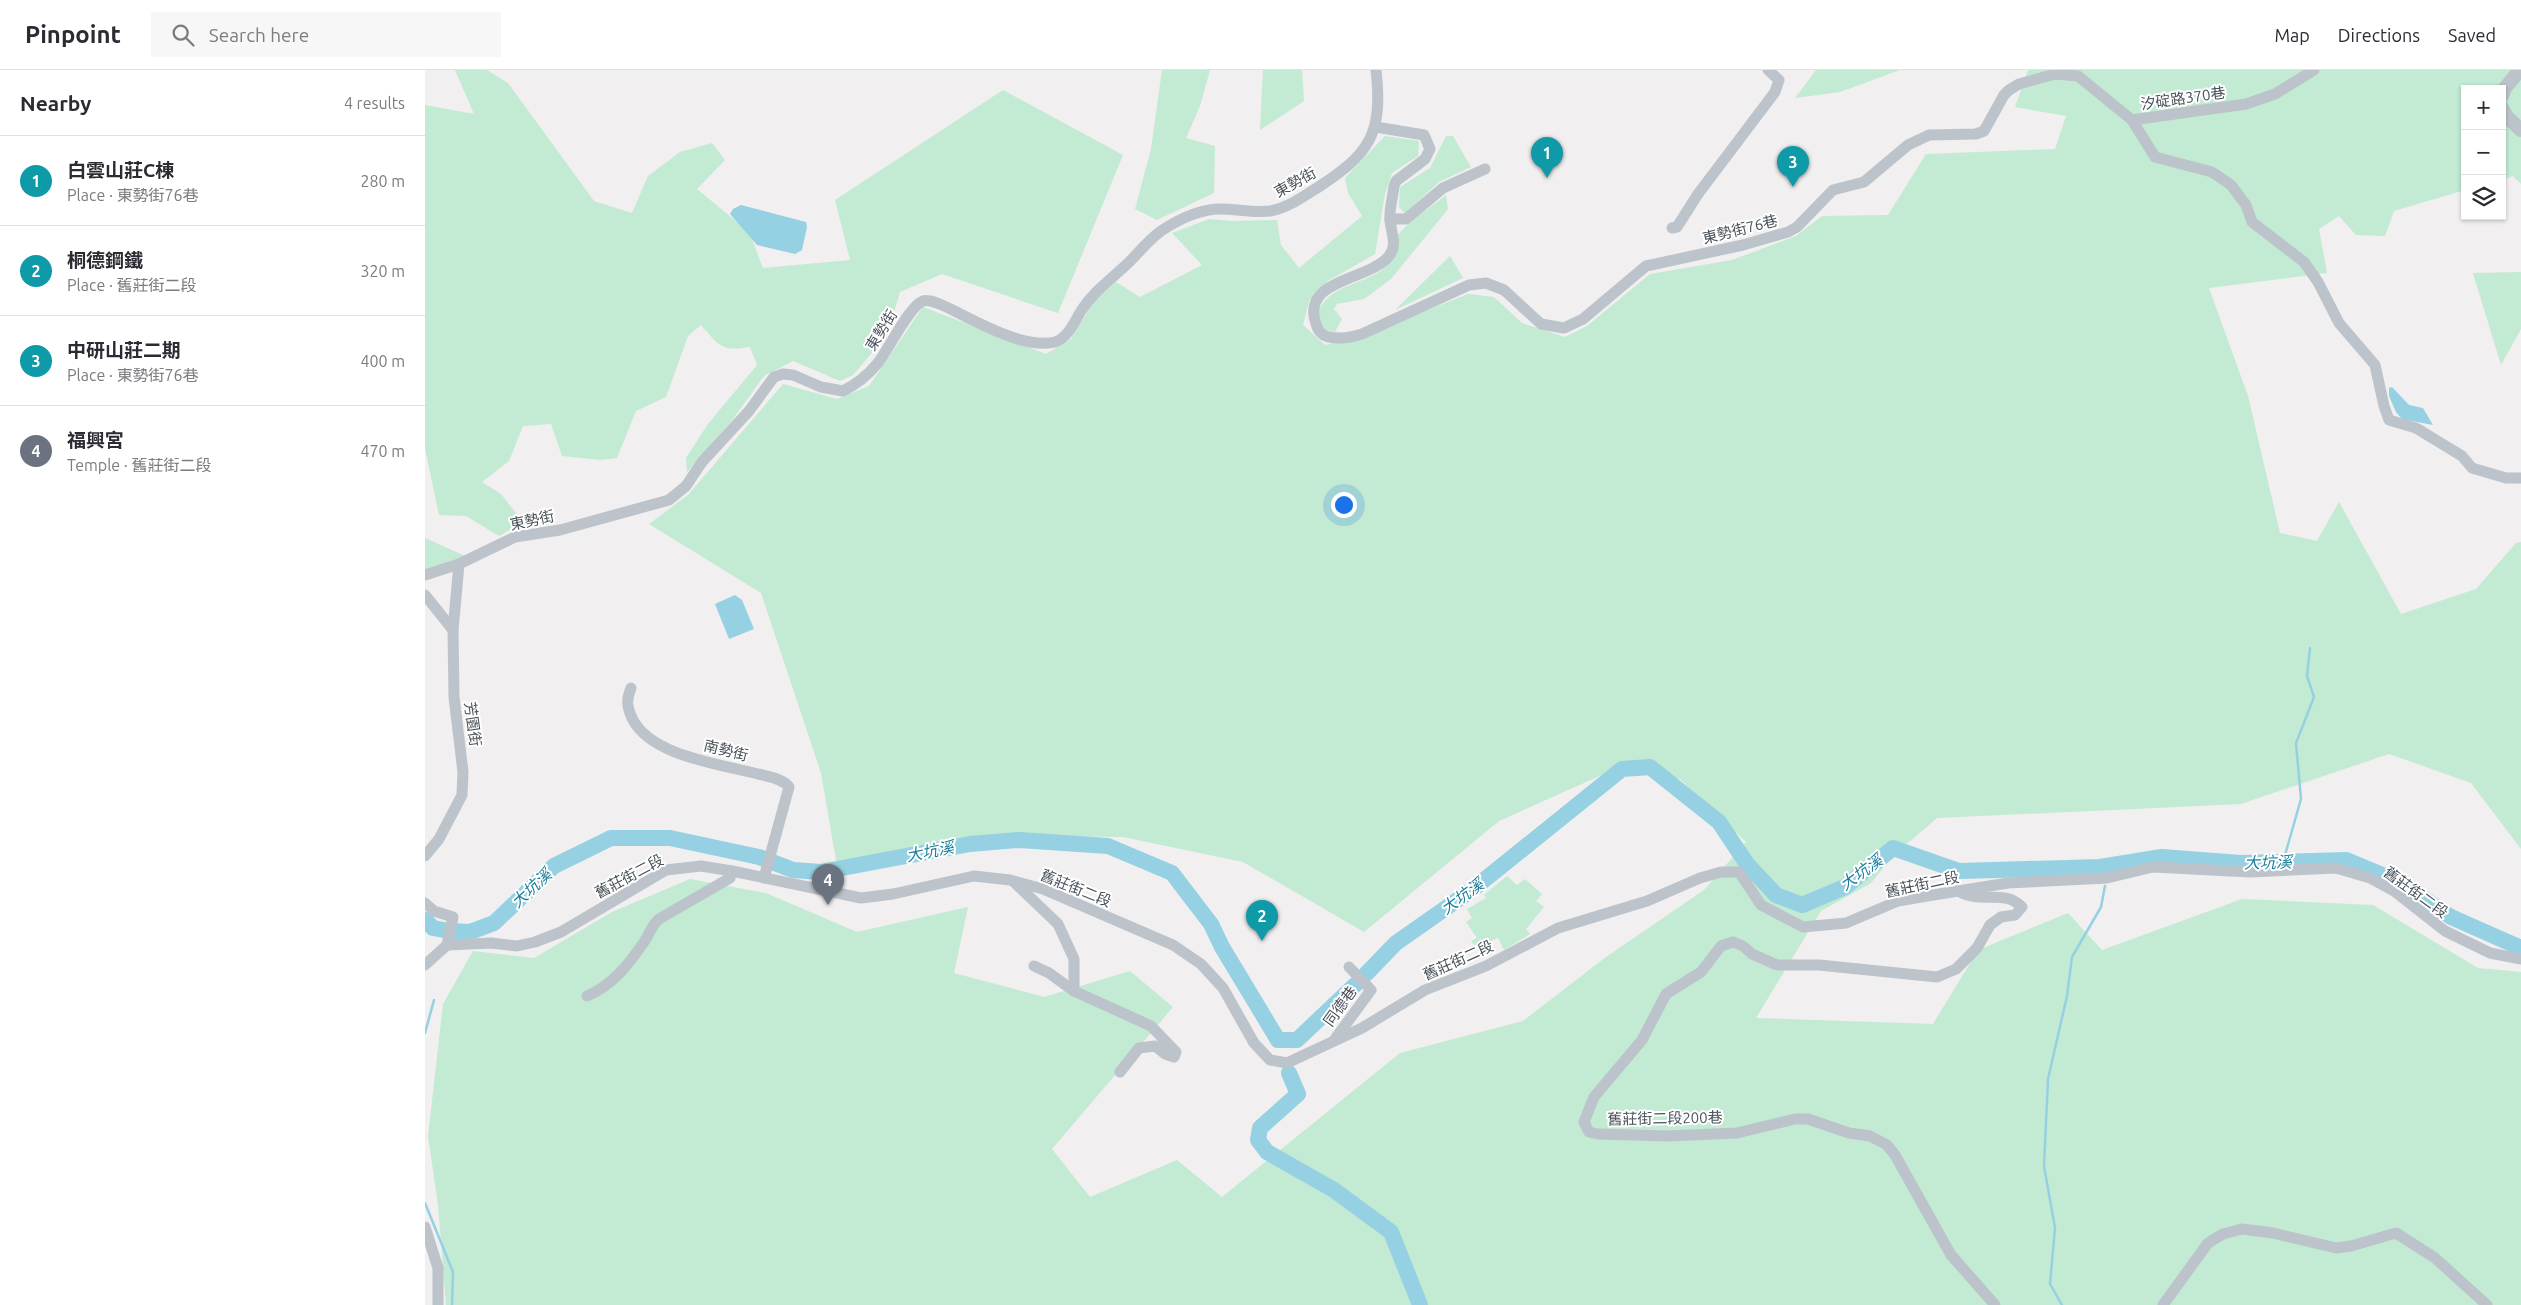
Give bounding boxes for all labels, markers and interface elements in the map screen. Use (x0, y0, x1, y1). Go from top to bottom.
search box (151, 12, 501, 57)
text: Pinpoint (25, 21, 121, 48)
icon: search (169, 21, 197, 49)
text: Search here (209, 24, 309, 46)
text: Map (2274, 25, 2310, 45)
text: Directions (2338, 25, 2420, 45)
text: Saved (2448, 25, 2496, 45)
street label: 汐碇路370巷 (2140, 84, 2226, 112)
map controls (2461, 85, 2506, 220)
button: + (2461, 85, 2506, 130)
text: Nearby (20, 91, 91, 115)
text: 4 results (344, 94, 405, 112)
button: − (2461, 130, 2506, 175)
pin: 1 (1531, 137, 1563, 178)
pin: 3 (1777, 146, 1809, 187)
text: 白雲山莊C棟 (67, 159, 174, 181)
street label: 東勢街 (1271, 164, 1319, 200)
text: 1 (31, 172, 41, 190)
text: 280 m (360, 172, 405, 190)
button: layers (2461, 175, 2506, 220)
text: Place · 東勢街76巷 (67, 186, 199, 204)
street label: 東勢街76巷 (1701, 211, 1779, 247)
text: 桐德鋼鐵 (67, 249, 143, 271)
text: 2 (31, 262, 41, 280)
text: 320 m (360, 262, 405, 280)
text: Place · 舊莊街二段 (67, 276, 197, 294)
street label: 東勢街 (862, 306, 900, 354)
text: 中研山莊二期 (67, 339, 181, 361)
text: 3 (31, 352, 41, 370)
text: 400 m (360, 352, 405, 370)
text: Place · 東勢街76巷 (67, 366, 199, 384)
text: 福興宮 (67, 429, 124, 451)
text: 4 (31, 442, 41, 460)
text: 470 m (360, 442, 405, 460)
text: Temple · 舊莊街二段 (67, 456, 211, 474)
your location (1331, 492, 1357, 518)
street label: 東勢街 (508, 507, 556, 533)
street label: 芳園街 (461, 701, 485, 747)
street label: 南勢街 (702, 736, 750, 764)
water label: 大坑溪 (905, 837, 957, 864)
water label: 大坑溪 (1836, 849, 1887, 893)
street label: 舊莊街二段 (592, 851, 666, 901)
water label: 大坑溪 (2244, 853, 2294, 871)
street label: 舊莊街二段 (2381, 863, 2451, 921)
water label: 大坑溪 (507, 864, 556, 911)
pin: 4 (812, 864, 844, 905)
street label: 舊莊街二段 (1038, 866, 1114, 910)
street label: 舊莊街二段 (1884, 868, 1960, 900)
water label: 大坑溪 (1437, 873, 1488, 917)
pin: 2 (1246, 900, 1278, 941)
street label: 舊莊街二段 (1420, 937, 1496, 983)
street label: 同德巷 (1320, 983, 1360, 1029)
street label: 舊莊街二段200巷 (1607, 1108, 1723, 1128)

